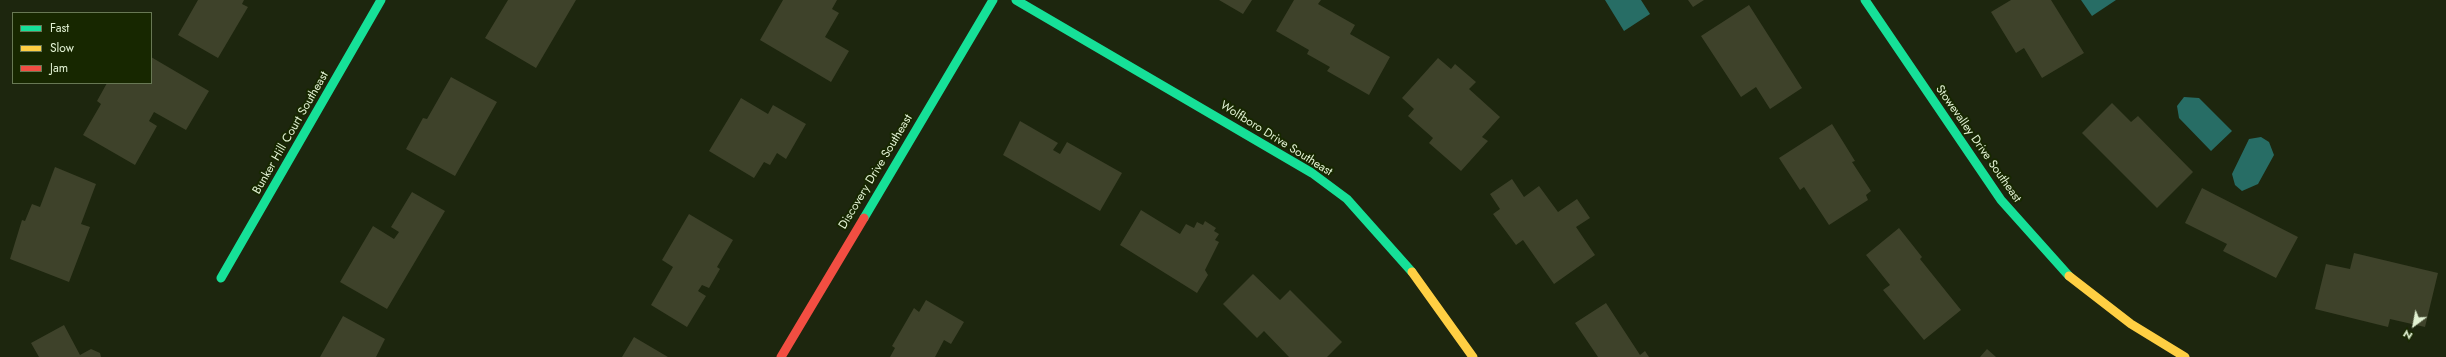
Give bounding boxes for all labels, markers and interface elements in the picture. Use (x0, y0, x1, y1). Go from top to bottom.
legend (12, 12, 152, 84)
text: Fast (50, 19, 69, 37)
text: Slow (50, 39, 74, 57)
text: Jam (50, 59, 68, 77)
street label: Bunker Hill Court Southeast (250, 69, 332, 197)
street label: Stowevalley Drive Southeast (1932, 83, 2024, 205)
street label: Wolfboro Drive Southeast (1217, 99, 1335, 179)
street label: Discovery Drive Southeast (836, 112, 916, 232)
north arrow (2394, 305, 2434, 345)
text: N (2400, 326, 2416, 344)

